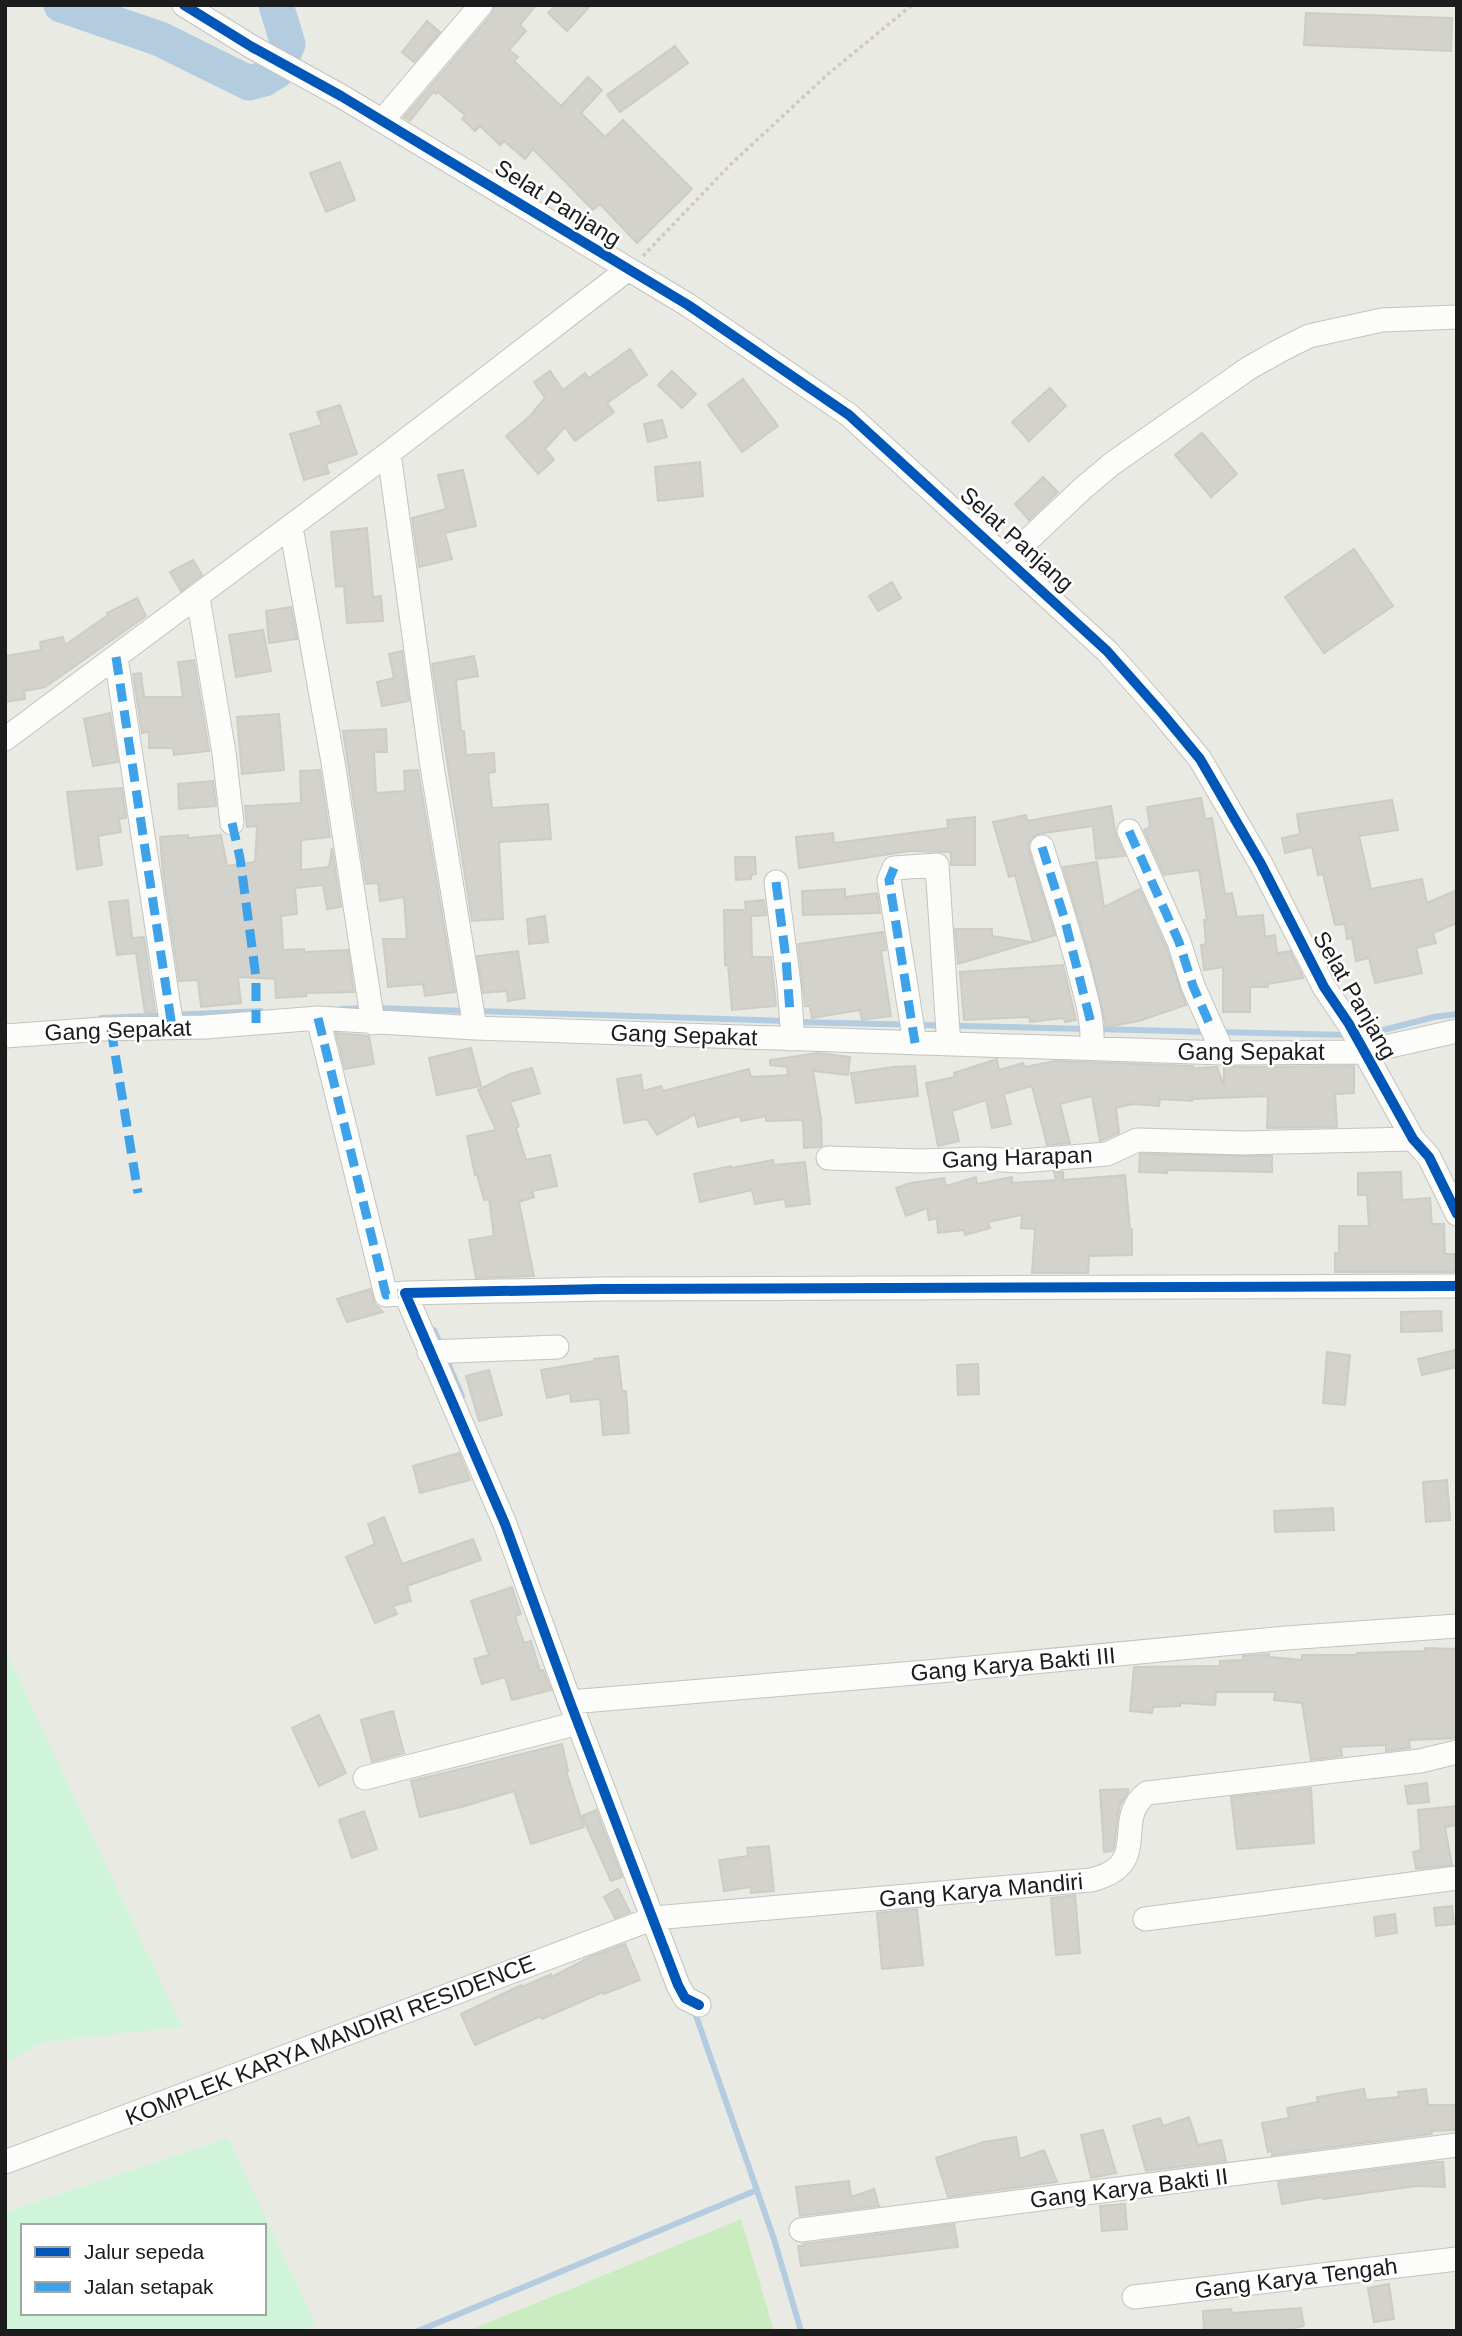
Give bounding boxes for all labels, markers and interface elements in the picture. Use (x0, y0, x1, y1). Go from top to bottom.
street label: Selat Panjang (490, 154, 626, 252)
street label: Selat Panjang (955, 481, 1079, 597)
street label: Selat Panjang (1308, 926, 1402, 1064)
street label: Gang Sepakat (44, 1014, 193, 1046)
street label: Gang Sepakat (610, 1019, 759, 1051)
street label: Gang Sepakat (1177, 1039, 1325, 1065)
street label: Gang Harapan (941, 1141, 1093, 1173)
street label: Gang Karya Bakti III (909, 1642, 1117, 1686)
street label: Gang Karya Mandiri (878, 1868, 1084, 1912)
street label: KOMPLEK KARYA MANDIRI RESIDENCE (122, 1950, 538, 2130)
street label: Gang Karya Bakti II (1028, 2163, 1230, 2213)
legend (21, 2224, 266, 2315)
text: Jalur sepeda (84, 2240, 205, 2263)
street label: Gang Karya Tengah (1193, 2253, 1399, 2303)
text: Jalan setapak (84, 2275, 214, 2298)

